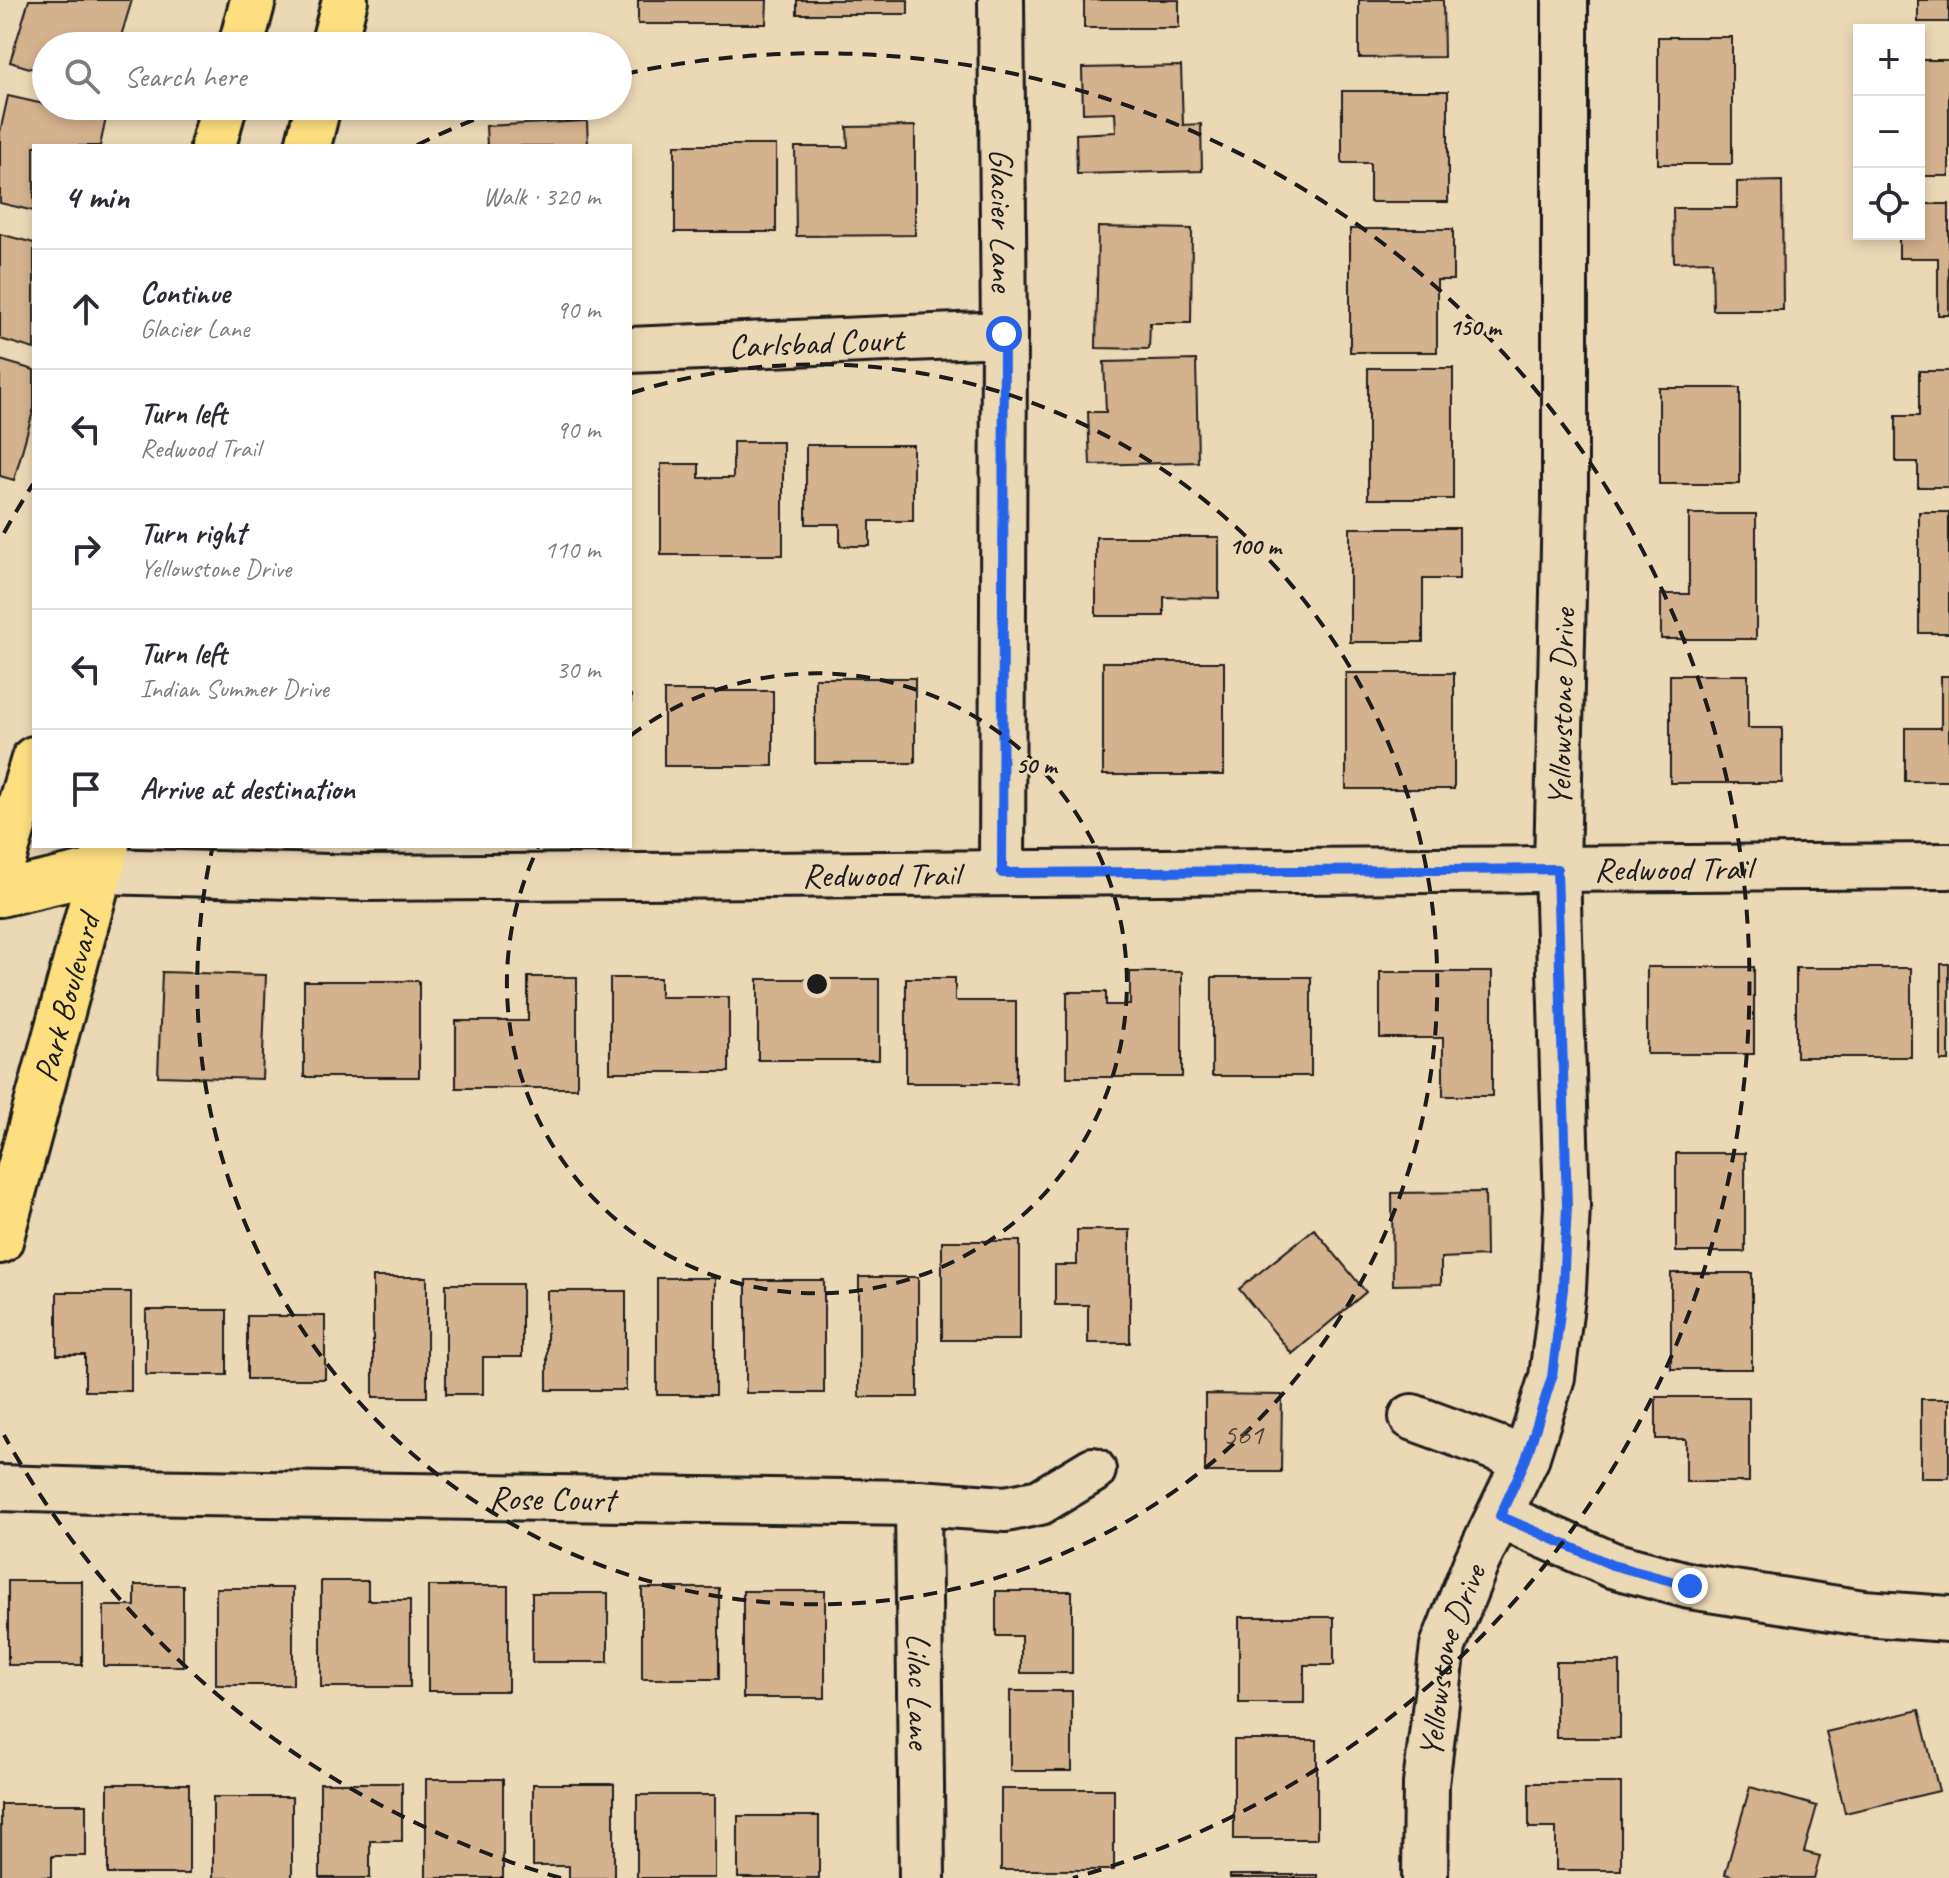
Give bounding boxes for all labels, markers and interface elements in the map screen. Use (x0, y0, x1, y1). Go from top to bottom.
map controls (1853, 24, 1925, 240)
button: + (1853, 24, 1925, 96)
search box (32, 32, 632, 120)
icon: search (60, 54, 104, 98)
text: Search here (124, 57, 246, 95)
button: − (1853, 96, 1925, 168)
street label: Glacier Lane (981, 148, 1025, 294)
button: locate (1853, 168, 1925, 240)
text: 4 min (64, 175, 129, 218)
text: Walk · 320 m (483, 180, 600, 213)
text: Continue (140, 274, 230, 312)
icon: ahead (64, 287, 108, 331)
text: 90 m (556, 293, 600, 326)
text: Glacier Lane (140, 312, 249, 345)
text: 150 m (1449, 312, 1503, 342)
route start (986, 316, 1022, 352)
street label: Carlsbad Court (728, 317, 908, 367)
text: Turn left (140, 394, 227, 432)
icon: left (64, 407, 108, 451)
text: 90 m (556, 413, 600, 446)
text: Redwood Trail (140, 432, 260, 465)
text: Turn right (140, 514, 245, 552)
icon: right (64, 527, 108, 571)
text: 100 m (1229, 531, 1283, 561)
text: 110 m (544, 533, 600, 566)
text: Yellowstone Drive (140, 552, 291, 585)
street label: Yellowstone Drive (1537, 606, 1584, 807)
text: Turn left (140, 634, 227, 672)
icon: left (64, 647, 108, 691)
text: 30 m (556, 653, 600, 686)
text: Indian Summer Drive (140, 672, 329, 705)
text: 50 m (1016, 750, 1059, 780)
icon: arrive (64, 767, 108, 811)
text: Arrive at destination (140, 770, 355, 808)
street label: Redwood Trail (1594, 846, 1758, 890)
street label: Redwood Trail (802, 852, 966, 896)
street label: Park Boulevard (23, 905, 110, 1086)
centre of rings (803, 970, 831, 998)
house number: 561 (1223, 1415, 1265, 1453)
street label: Rose Court (489, 1476, 620, 1520)
street label: Yellowstone Drive (1408, 1556, 1495, 1760)
route end (1672, 1568, 1708, 1604)
street label: Lilac Lane (898, 1633, 942, 1752)

